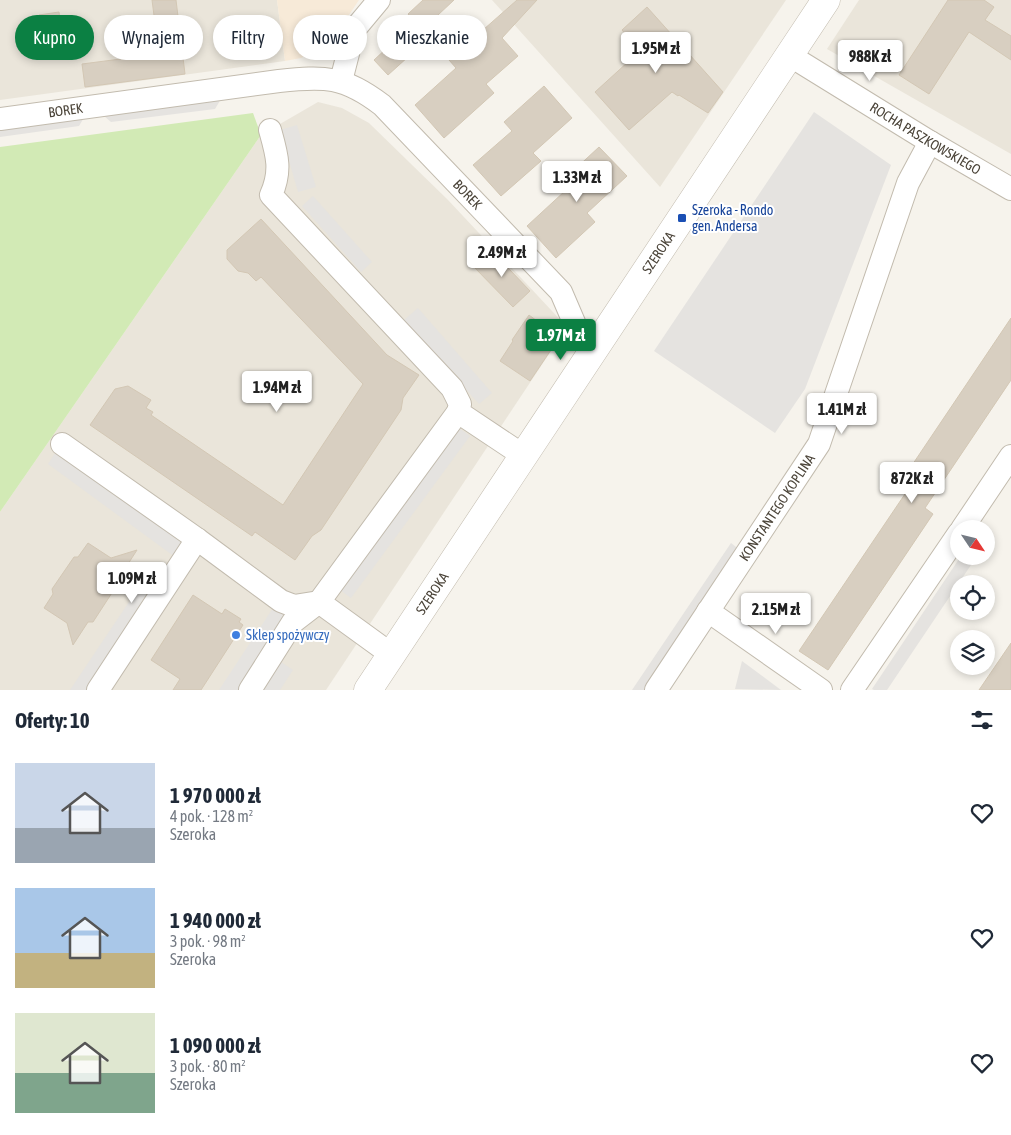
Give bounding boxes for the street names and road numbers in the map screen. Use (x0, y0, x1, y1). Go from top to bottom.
street label: ROCHA PASZKOWSKIEGO (867, 99, 984, 178)
street label: BOREK (47, 100, 84, 120)
street label: BOREK (450, 176, 485, 213)
street label: SZEROKA (639, 228, 678, 277)
street label: KONSTANTEGO KOPLINA (736, 451, 818, 564)
street label: SZEROKA (412, 569, 452, 617)

